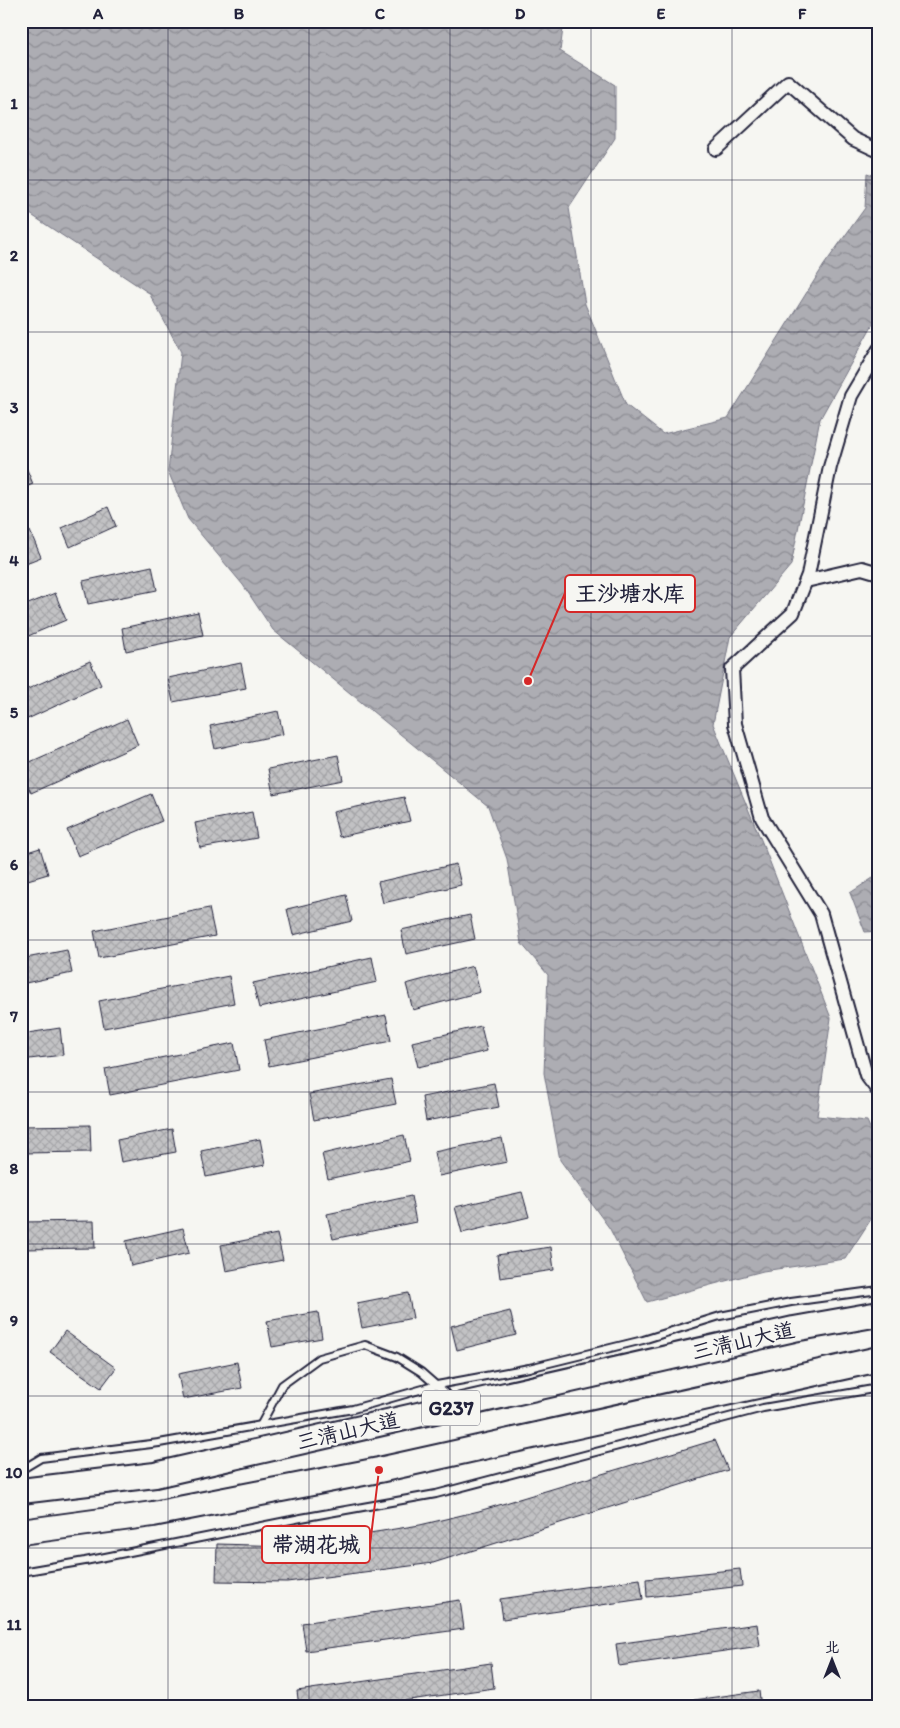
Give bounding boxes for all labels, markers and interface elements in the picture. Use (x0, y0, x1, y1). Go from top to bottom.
text: A (92, 4, 104, 23)
text: B (234, 4, 245, 23)
text: C (375, 4, 386, 23)
text: D (515, 4, 526, 23)
text: E (657, 4, 666, 23)
text: F (798, 4, 807, 23)
text: 1 (10, 94, 18, 113)
text: 2 (10, 246, 19, 265)
text: 3 (10, 398, 19, 417)
text: 4 (9, 551, 19, 570)
callout: 王沙塘水库 (565, 575, 695, 612)
text: 王沙塘水库 (575, 580, 685, 607)
text: 5 (10, 703, 19, 722)
text: 6 (10, 855, 19, 874)
text: 7 (9, 1007, 18, 1026)
text: 8 (10, 1159, 19, 1178)
text: 9 (10, 1311, 18, 1330)
street label: 三清山大道 (689, 1317, 797, 1365)
road number: G237 (422, 1390, 480, 1426)
street label: 三清山大道 (294, 1407, 402, 1455)
text: 10 (5, 1463, 23, 1482)
callout: 带湖花城 (262, 1526, 370, 1563)
text: 带湖花城 (272, 1531, 360, 1558)
text: 11 (7, 1615, 22, 1634)
north arrow (808, 1636, 858, 1686)
text: 北 (825, 1639, 839, 1656)

